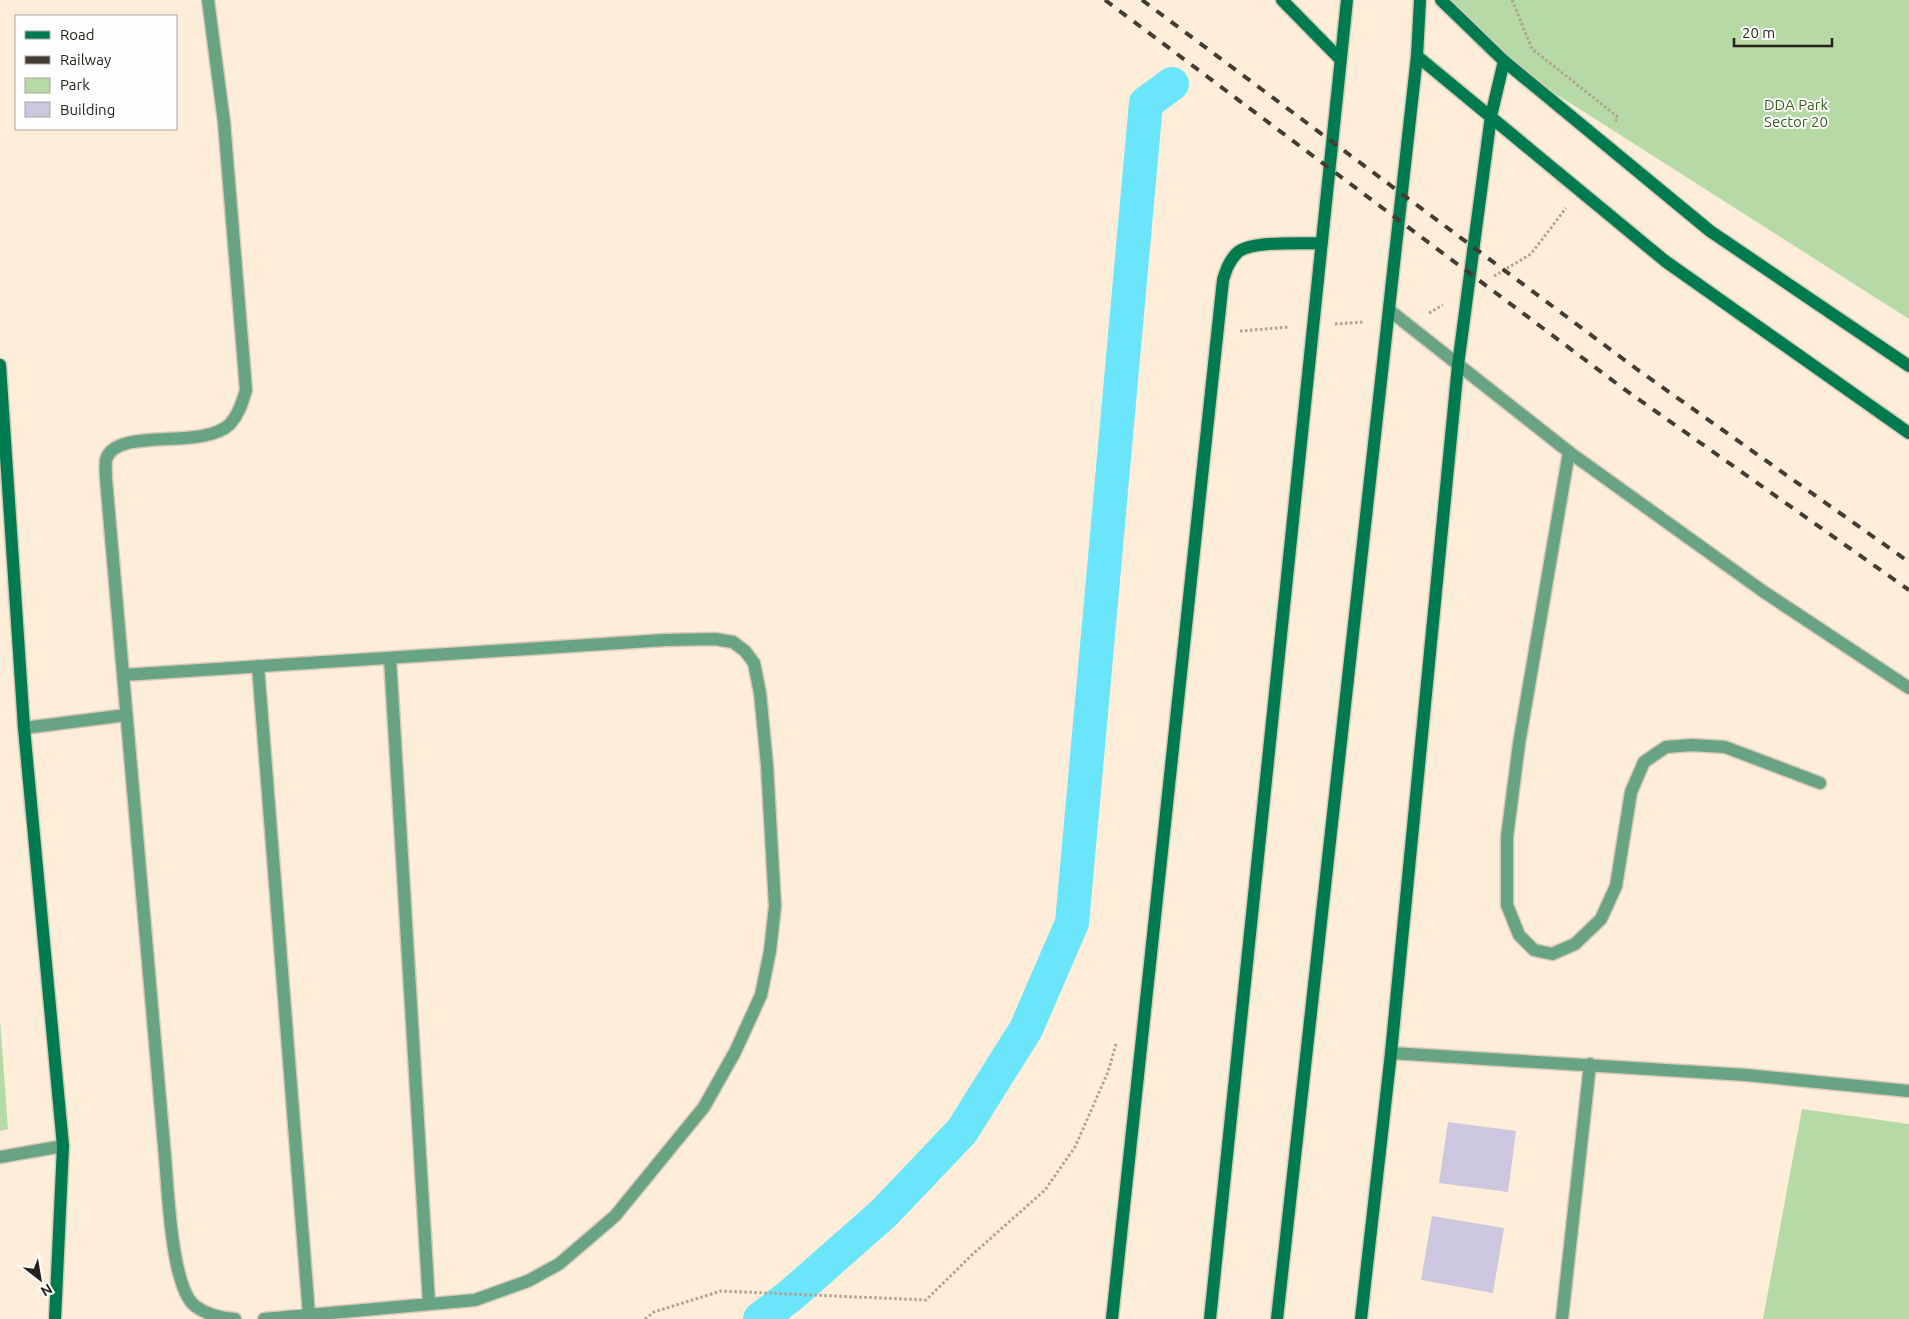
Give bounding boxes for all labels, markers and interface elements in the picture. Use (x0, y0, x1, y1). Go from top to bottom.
legend (15, 15, 178, 130)
scale bar (1734, 15, 1832, 47)
text: 20 m (1742, 24, 1775, 41)
text: Road (60, 26, 95, 43)
text: Railway (60, 51, 111, 68)
text: Park (60, 76, 90, 93)
park label: DDA Park Sector 20 (1764, 96, 1828, 130)
text: Building (60, 101, 115, 118)
north arrow (15, 1254, 65, 1304)
text: N (38, 1281, 55, 1300)

